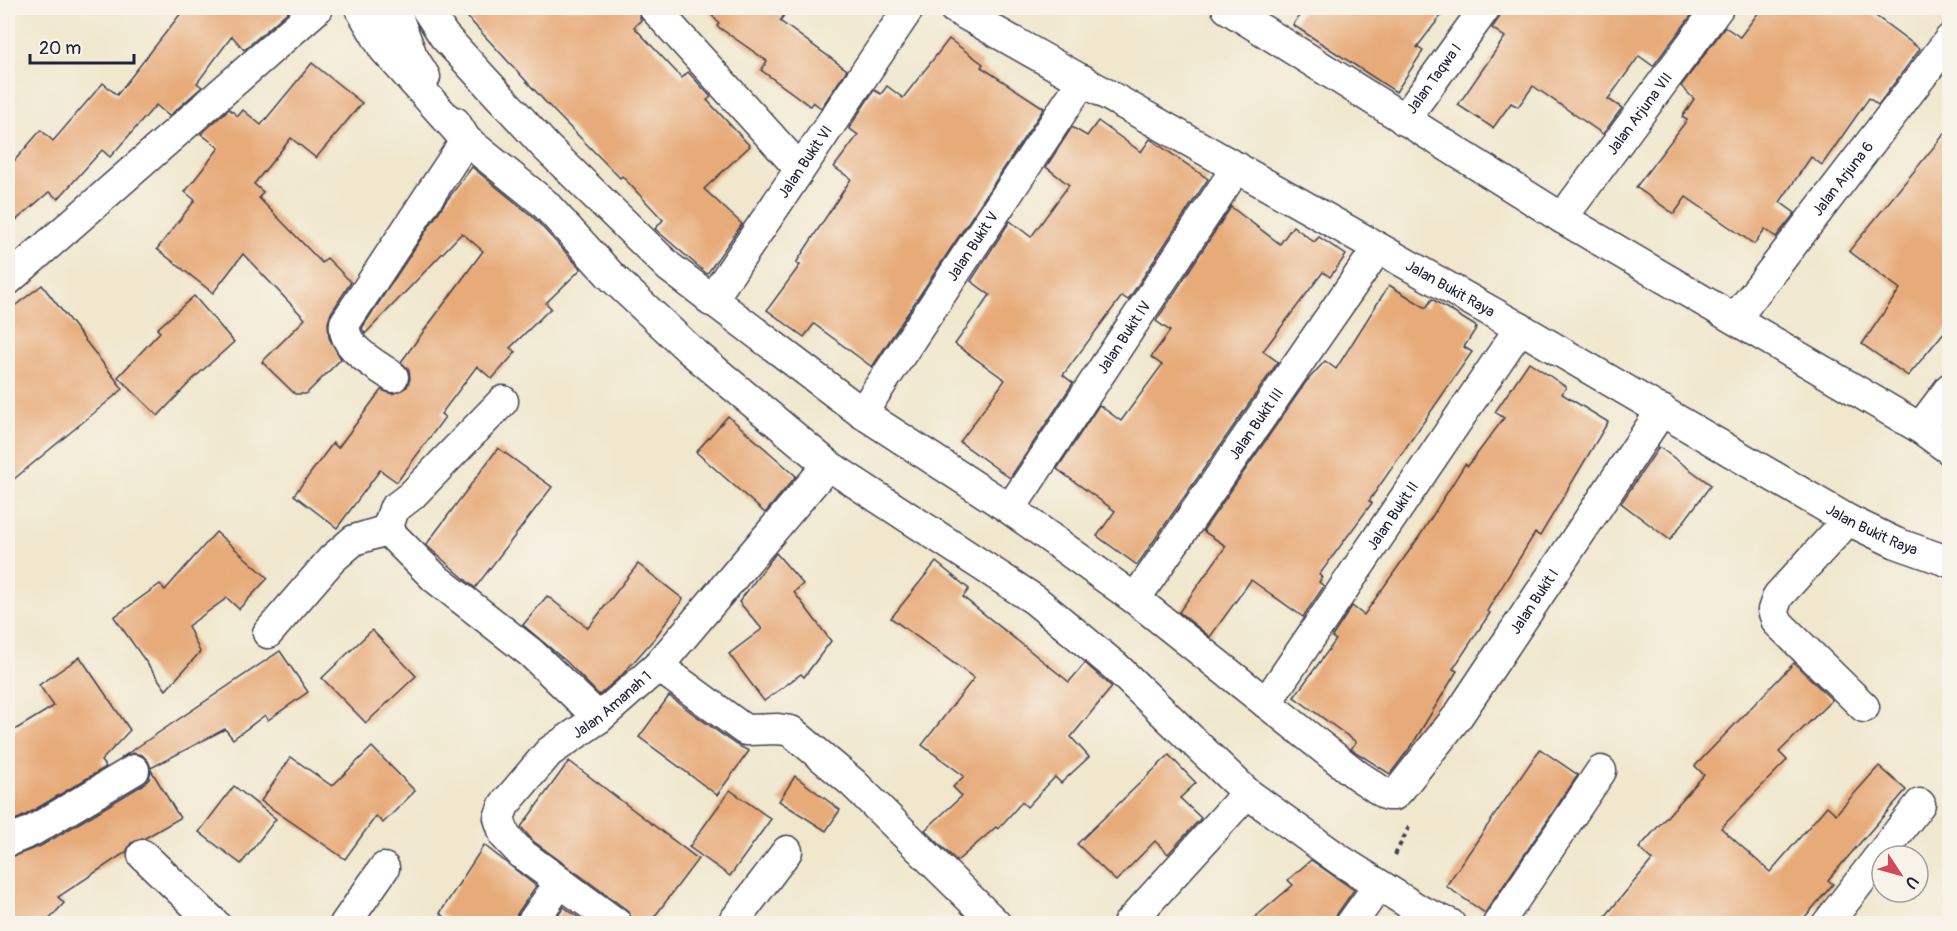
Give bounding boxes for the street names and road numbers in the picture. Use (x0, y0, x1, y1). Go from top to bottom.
street label: Jalan Taqwa I (1402, 40, 1466, 118)
street label: Jalan Arjuna VII (1603, 69, 1676, 159)
street label: Jalan Bukit VI (774, 122, 836, 202)
street label: Jalan Arjuna 6 (1808, 137, 1878, 220)
street label: Jalan Bukit V (943, 208, 1002, 285)
street label: Jalan Bukit Raya (1402, 256, 1498, 321)
street label: Jalan Bukit IV (1093, 297, 1155, 377)
street label: Jalan Bukit III (1225, 384, 1288, 463)
street label: Jalan Bukit II (1363, 478, 1423, 554)
street label: Jalan Bukit Raya (1823, 500, 1920, 559)
street label: Jalan Bukit I (1506, 565, 1563, 638)
street label: Jalan Amanah 1 (569, 667, 655, 743)

